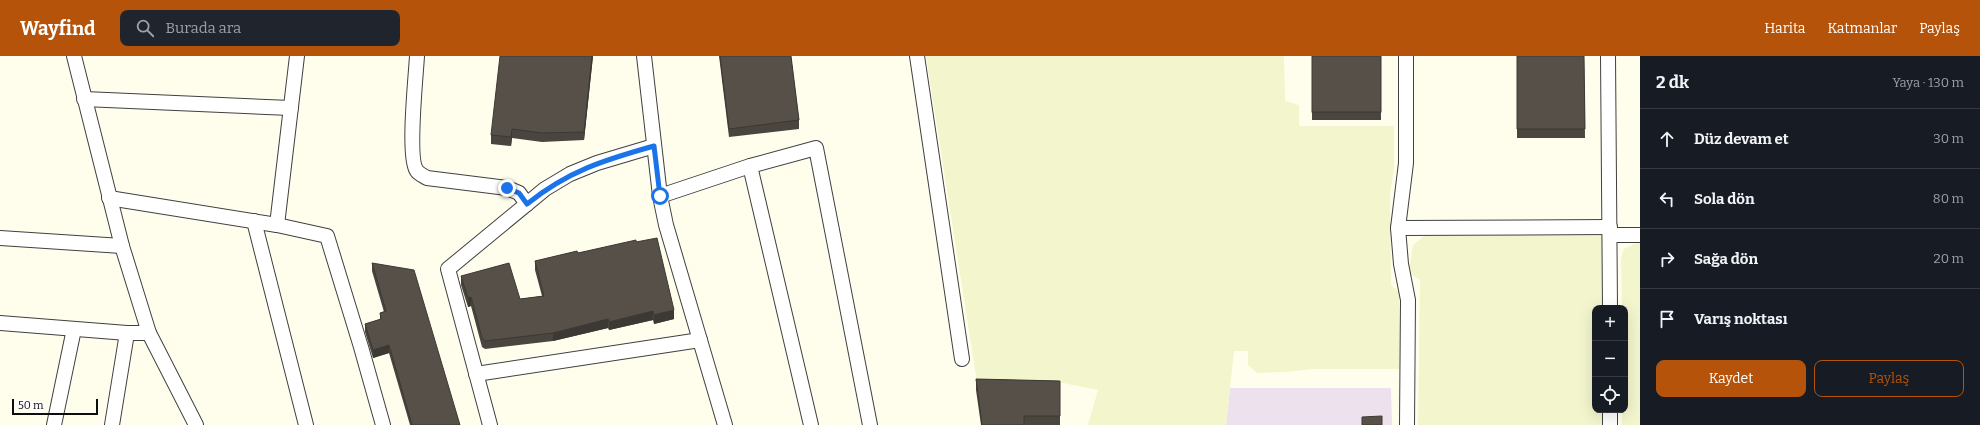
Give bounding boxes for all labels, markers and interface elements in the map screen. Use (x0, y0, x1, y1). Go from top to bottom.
search box (120, 10, 400, 46)
text: Wayfind (20, 17, 96, 40)
icon: search (134, 17, 156, 39)
text: Burada ara (166, 19, 241, 37)
text: Harita (1764, 20, 1806, 37)
text: Katmanlar (1828, 20, 1897, 37)
text: Paylaş (1919, 20, 1960, 37)
text: 2 dk (1656, 72, 1689, 93)
text: Yaya · 130 m (1892, 75, 1964, 90)
icon: ahead (1656, 128, 1678, 150)
text: Düz devam et (1694, 130, 1789, 148)
text: 30 m (1933, 131, 1964, 146)
route end (498, 179, 516, 197)
route start (651, 187, 669, 205)
icon: left (1656, 188, 1678, 210)
text: Sola dön (1694, 190, 1755, 208)
text: 80 m (1933, 191, 1964, 206)
icon: right (1656, 248, 1678, 270)
text: Sağa dön (1694, 250, 1758, 268)
text: 20 m (1934, 251, 1964, 266)
map controls (1592, 305, 1628, 413)
button: + (1592, 305, 1628, 341)
icon: arrive (1656, 308, 1678, 330)
text: Varış noktası (1694, 310, 1787, 328)
button: − (1592, 341, 1628, 377)
button: Kaydet (1656, 360, 1806, 397)
button: Paylaş (1814, 360, 1964, 397)
button: locate (1592, 377, 1628, 413)
scale bar (12, 397, 98, 416)
text: 50 m (18, 399, 44, 412)

